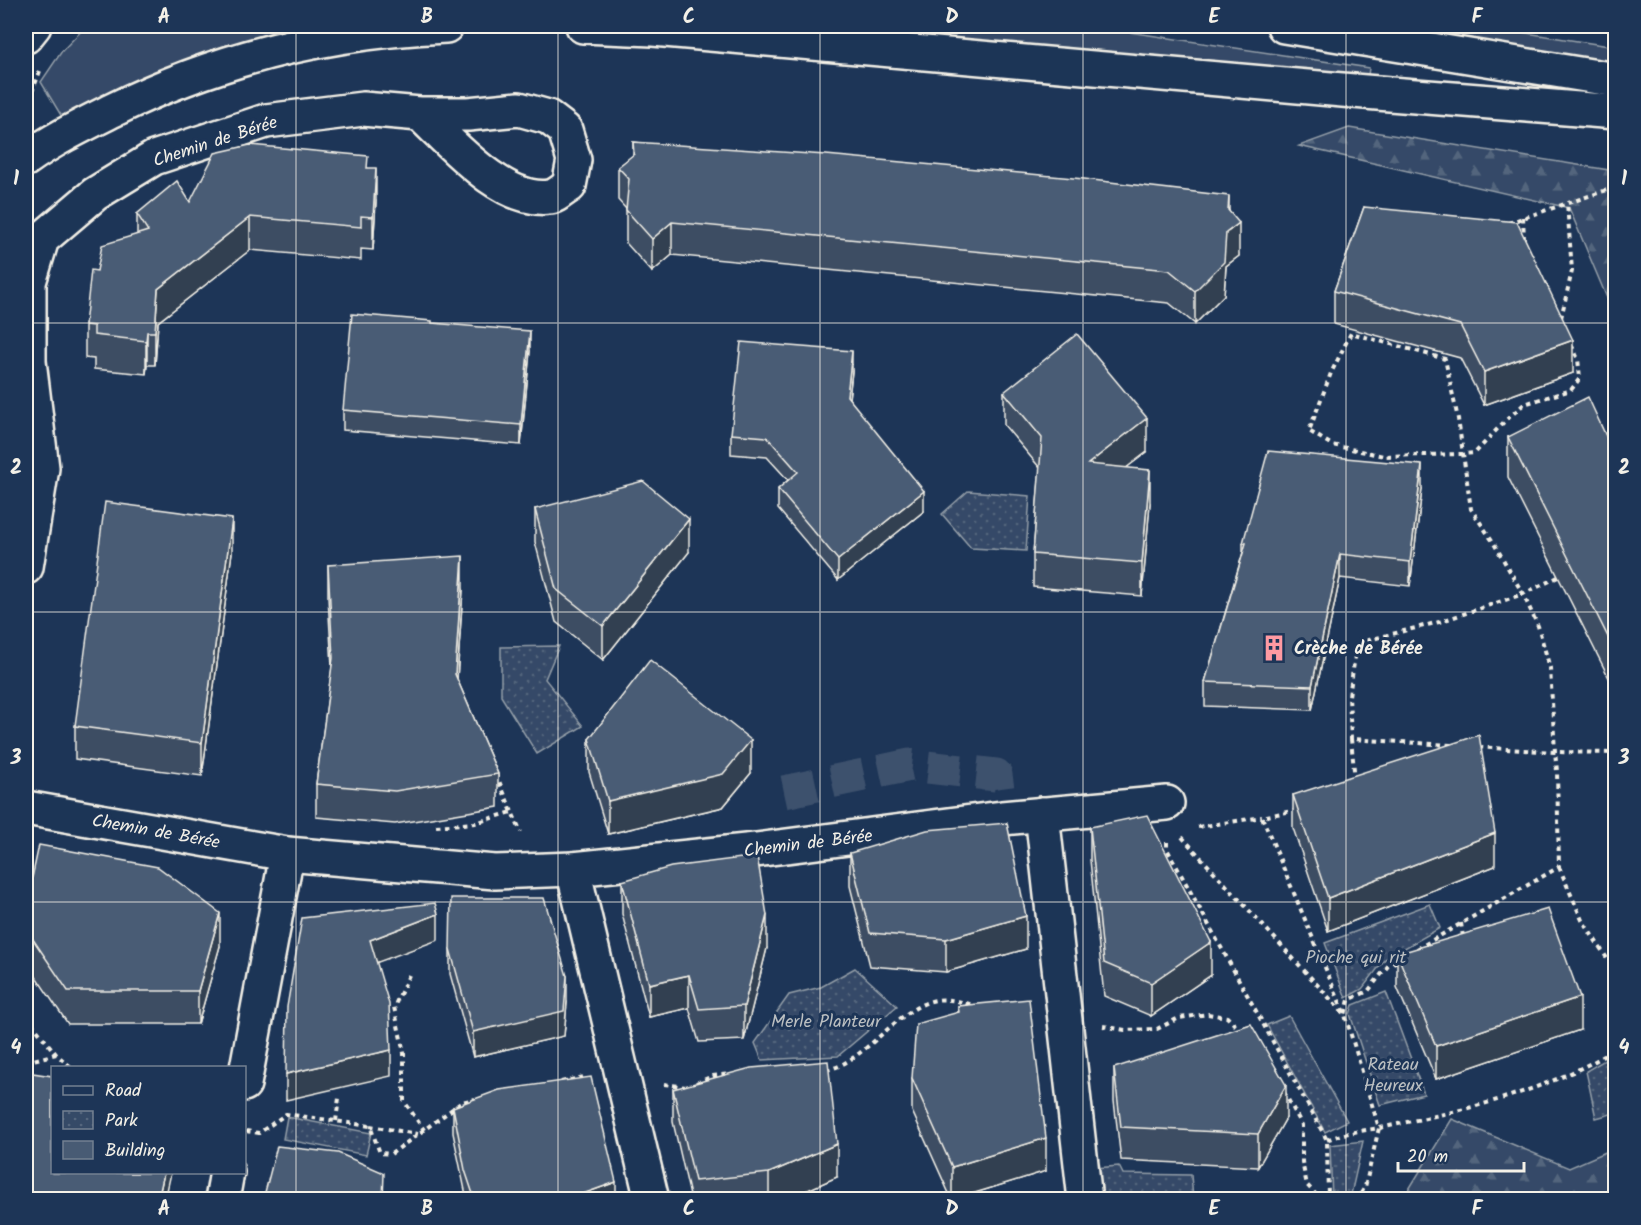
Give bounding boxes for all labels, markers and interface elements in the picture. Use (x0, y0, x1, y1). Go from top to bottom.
text: A (158, 2, 170, 34)
text: B (421, 2, 433, 34)
text: C (683, 2, 695, 34)
text: D (945, 2, 959, 34)
text: E (1208, 2, 1220, 34)
text: F (1472, 2, 1484, 34)
street label: Chemin de Bérée (149, 109, 282, 176)
text: 1 (13, 164, 19, 196)
text: 1 (1621, 164, 1627, 196)
text: 2 (10, 453, 22, 485)
text: 2 (1618, 453, 1630, 485)
building icon: Crèche de Bérée (1259, 633, 1289, 663)
place label: Crèche de Bérée (1294, 635, 1423, 664)
text: 3 (10, 743, 22, 775)
text: 3 (1618, 743, 1630, 775)
street label: Chemin de Bérée (89, 807, 222, 858)
street label: Chemin de Bérée (742, 822, 874, 867)
park label: Pioche qui rit (1305, 944, 1408, 973)
park label: Merle Planteur (771, 1008, 882, 1037)
text: 4 (11, 1033, 22, 1065)
text: 4 (1619, 1033, 1630, 1065)
park label: Rateau Heureux (1363, 1051, 1423, 1101)
legend (51, 1066, 246, 1174)
text: Road (105, 1077, 142, 1106)
text: Park (105, 1107, 138, 1136)
scale bar (1398, 1135, 1524, 1173)
text: Building (105, 1137, 165, 1166)
text: 20 m (1407, 1143, 1448, 1172)
text: A (158, 1194, 170, 1225)
text: B (421, 1194, 433, 1225)
text: C (683, 1194, 695, 1225)
text: D (945, 1194, 959, 1225)
text: E (1208, 1194, 1220, 1225)
text: F (1472, 1194, 1484, 1225)

